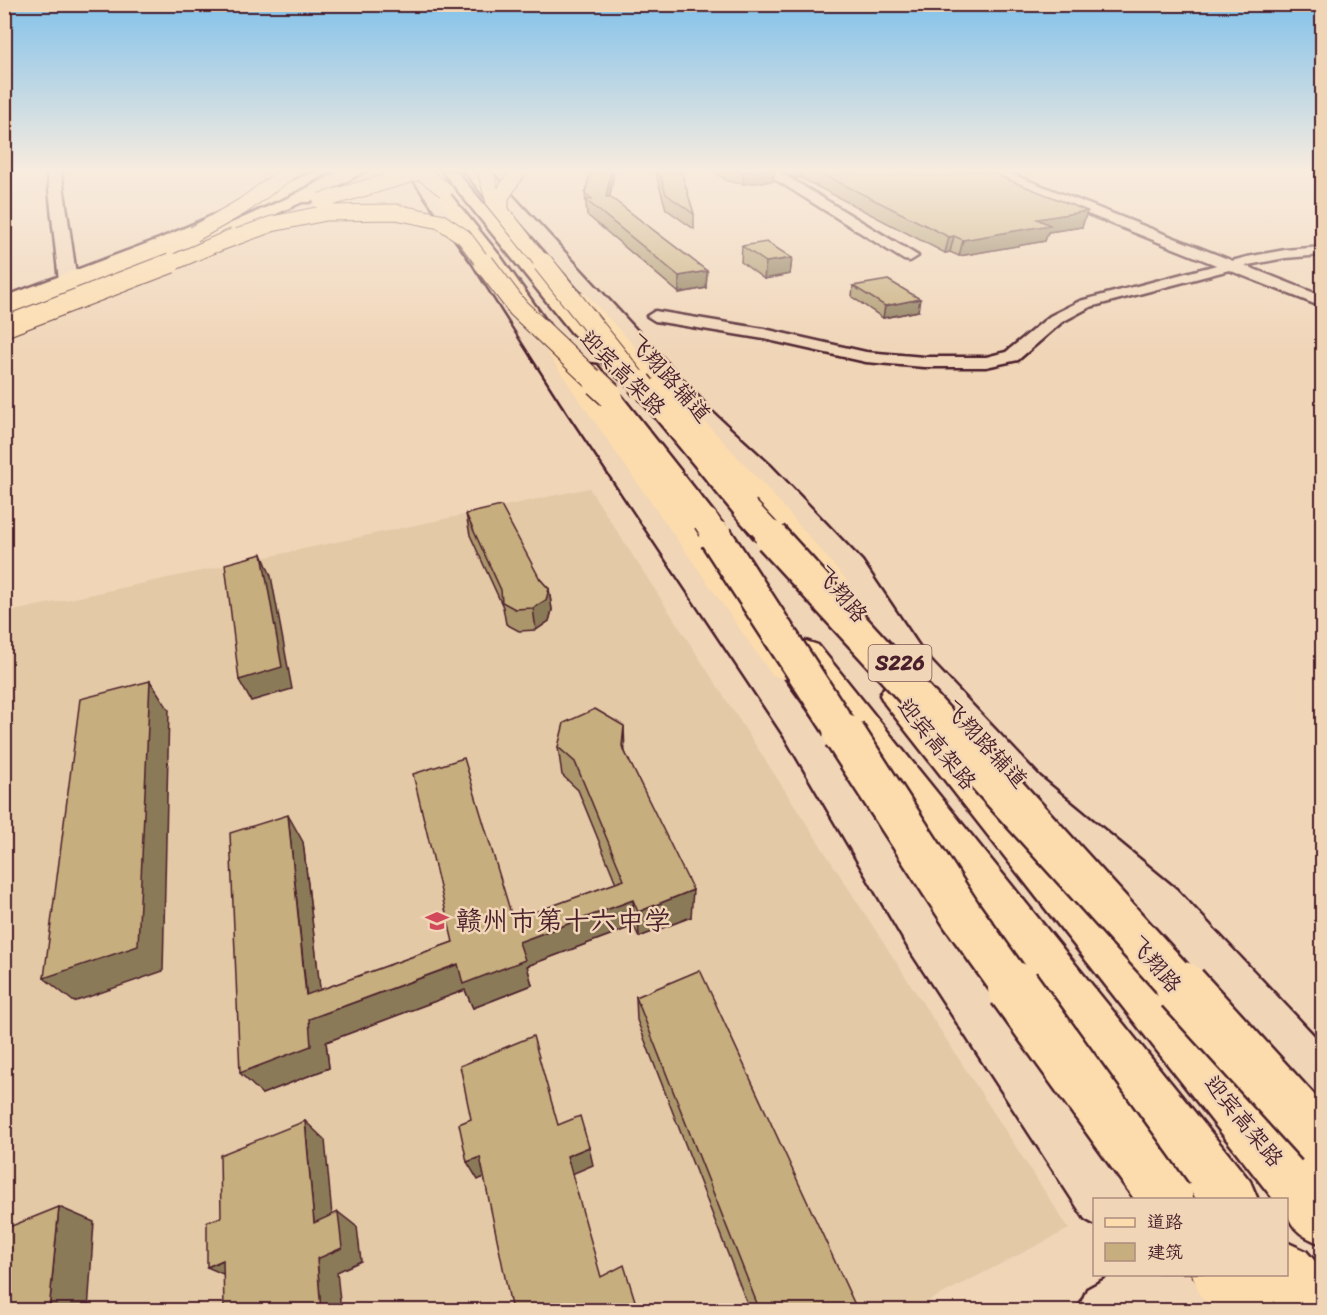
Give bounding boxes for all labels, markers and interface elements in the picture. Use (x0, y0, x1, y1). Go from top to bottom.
street label: 迎宾高架路 (570, 320, 676, 426)
street label: 飞翔路辅道 (619, 324, 721, 432)
street label: 飞翔路 (806, 556, 878, 632)
road number: S226 (868, 645, 932, 681)
street label: 迎宾高架路 (887, 689, 987, 799)
street label: 飞翔路辅道 (934, 690, 1038, 798)
place label: 赣州市第十六中学 (455, 897, 671, 945)
school or university icon: 赣州市第十六中学 (424, 908, 450, 934)
street label: 飞翔路 (1120, 926, 1192, 1002)
street label: 迎宾高架路 (1194, 1066, 1294, 1176)
legend (1093, 1198, 1288, 1276)
text: 道路 (1147, 1206, 1183, 1238)
text: 建筑 (1147, 1236, 1183, 1268)

